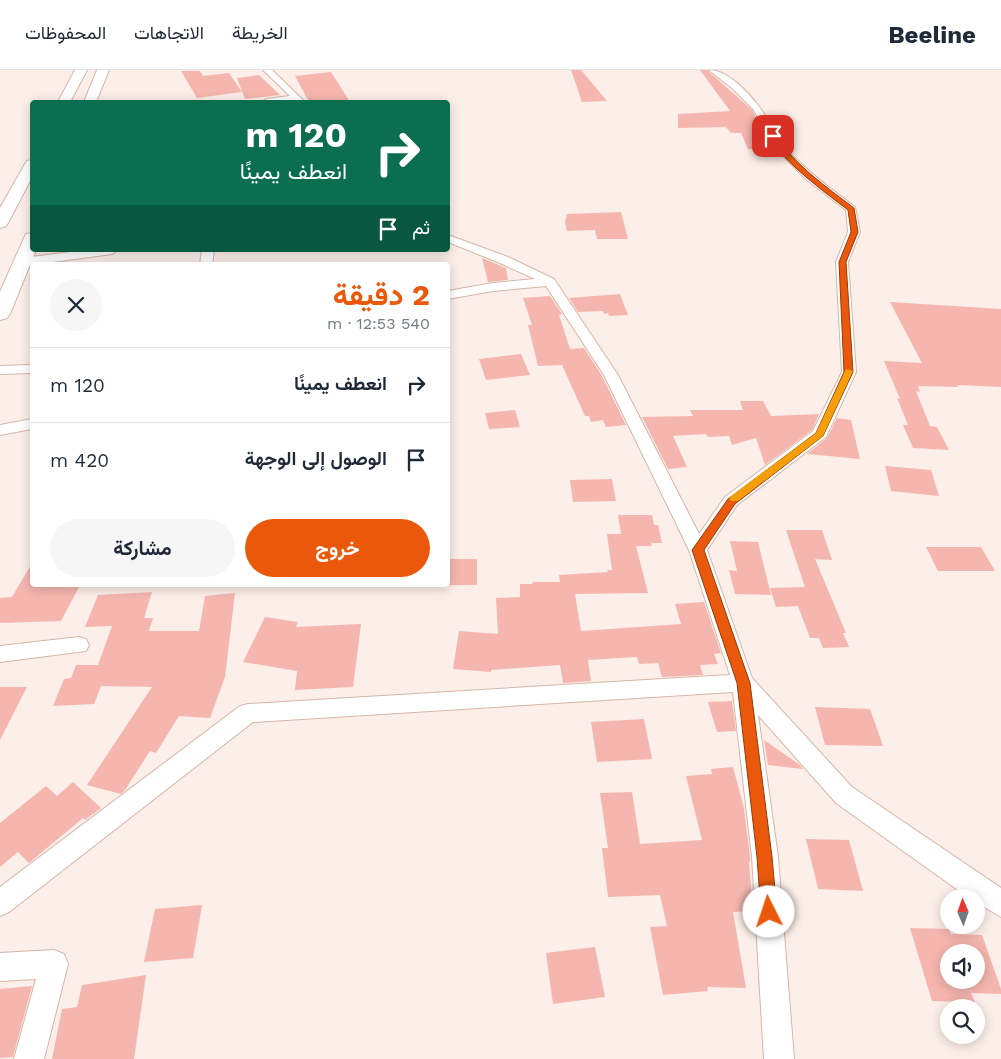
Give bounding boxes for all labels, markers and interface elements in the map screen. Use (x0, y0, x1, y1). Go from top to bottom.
text: Beeline (888, 21, 976, 49)
text: المحفوظات (25, 22, 106, 43)
text: الاتجاهات (134, 22, 204, 43)
text: الخريطة (232, 22, 288, 43)
text: 120 m (246, 114, 347, 156)
pin (752, 115, 794, 157)
icon: right (365, 120, 430, 185)
icon: arrive (759, 122, 787, 150)
text: انعطف يمينًا (240, 159, 347, 184)
icon: arrive (374, 215, 402, 243)
text: ثم (412, 216, 430, 239)
text: 2 دقيقة (333, 277, 430, 312)
button: close (50, 279, 102, 331)
text: 540 m · 12:53 (327, 314, 430, 333)
icon: right (402, 371, 430, 399)
text: انعطف يمينًا (294, 372, 387, 395)
text: 120 m (50, 374, 105, 397)
icon: arrive (402, 446, 430, 474)
text: الوصول إلى الوجهة (245, 447, 387, 470)
text: 420 m (50, 449, 109, 472)
button: مشاركة (50, 519, 235, 577)
button: خروج (245, 519, 430, 577)
position arrow (742, 885, 794, 937)
north arrow (940, 889, 985, 934)
map controls (940, 889, 985, 1044)
button: sound (940, 944, 985, 989)
button: search (940, 999, 985, 1044)

